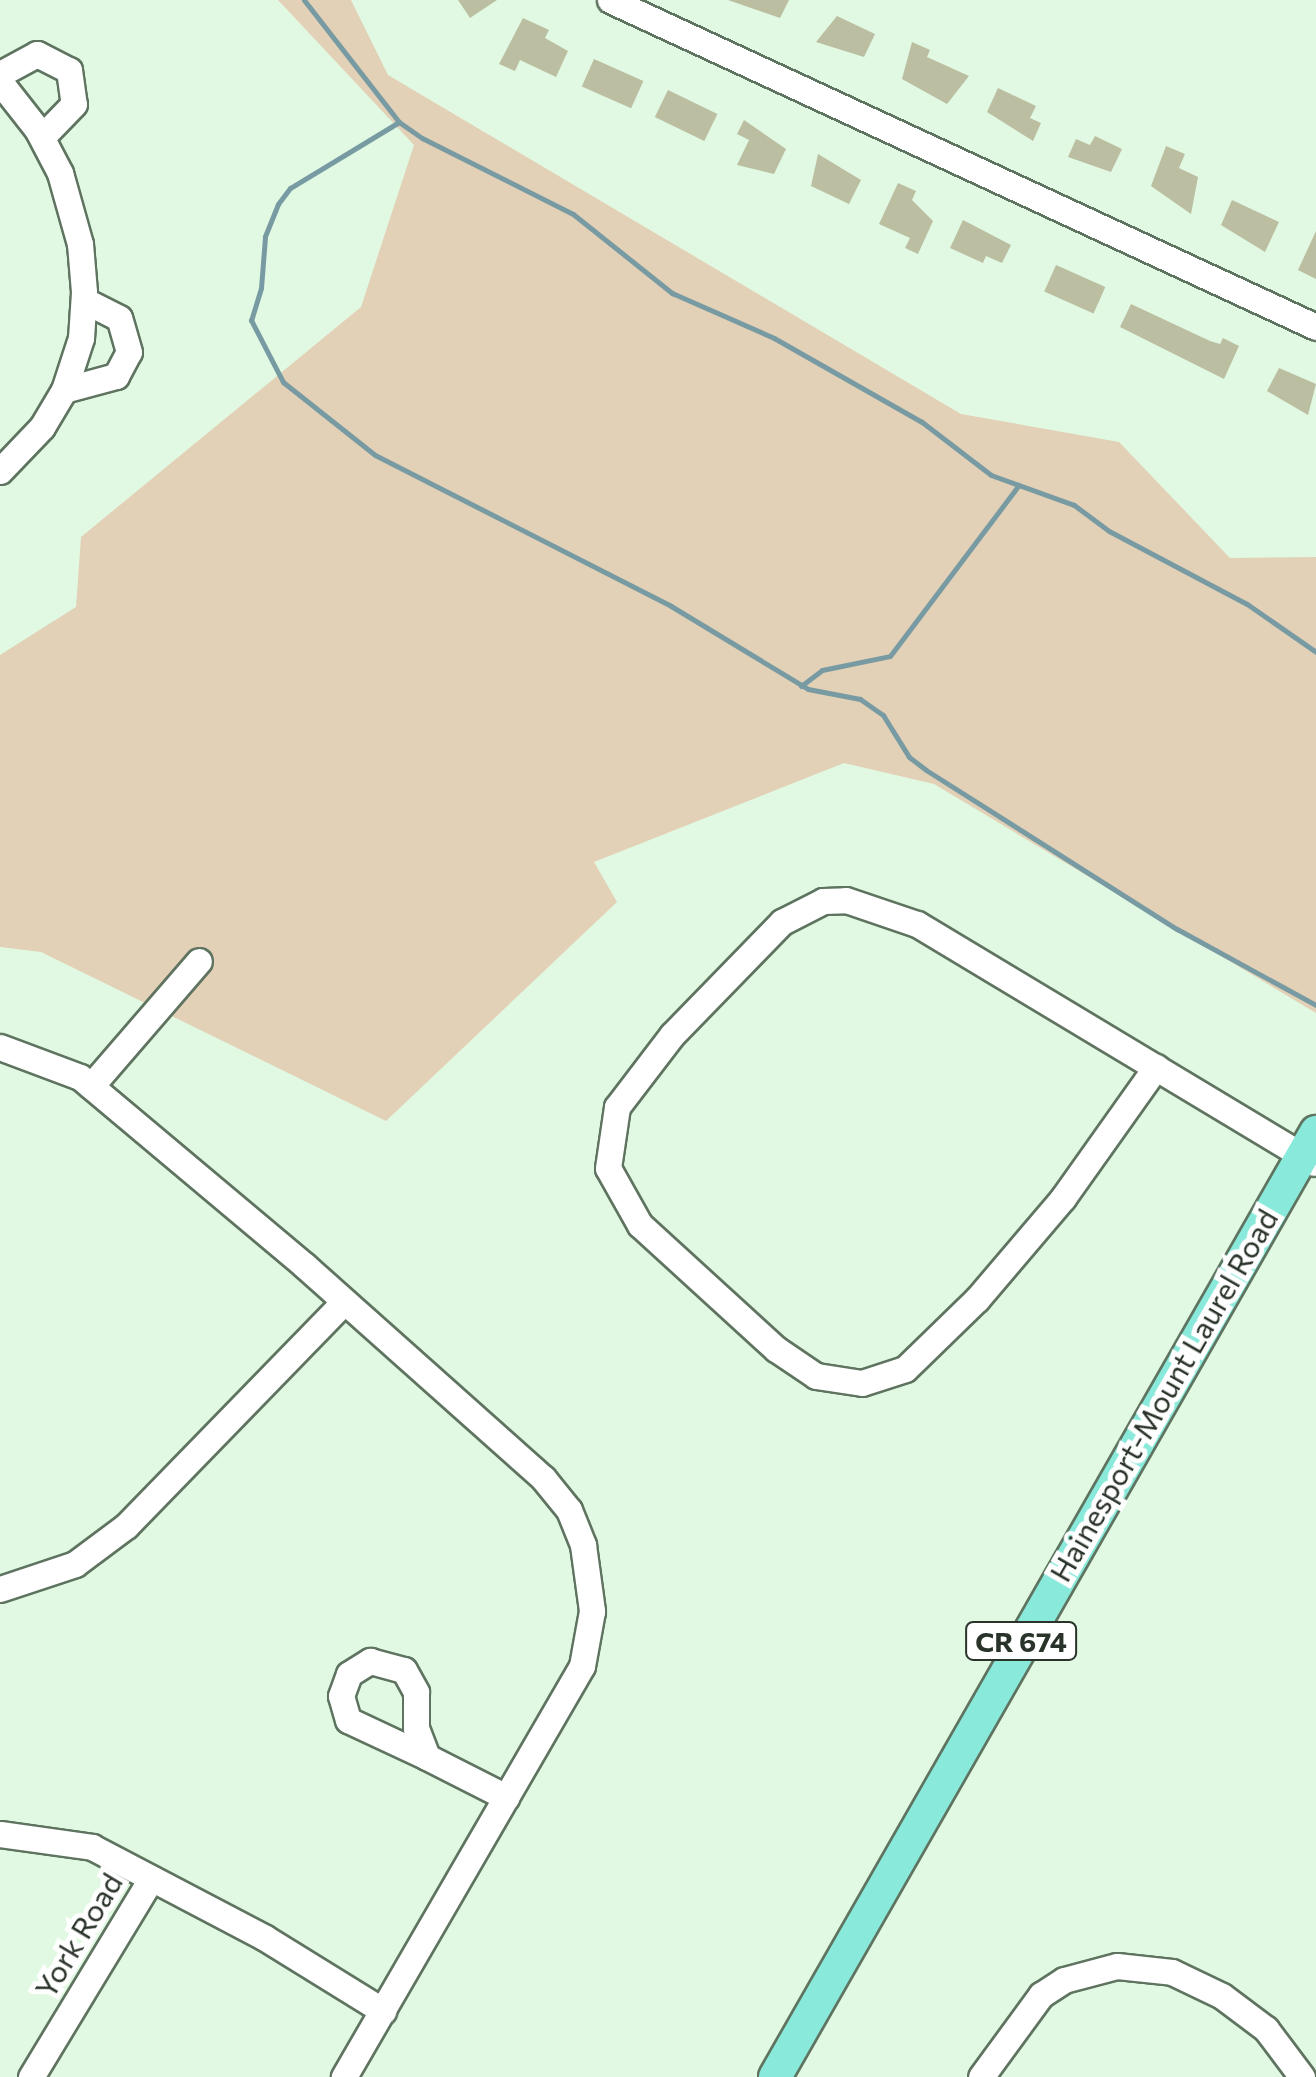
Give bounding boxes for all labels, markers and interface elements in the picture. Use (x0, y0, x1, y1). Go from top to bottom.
street label: Hainesport-Mount Laurel Road (1041, 1202, 1285, 1588)
road number: CR 674 (964, 1618, 1078, 1664)
street label: York Road (27, 1866, 129, 2004)

